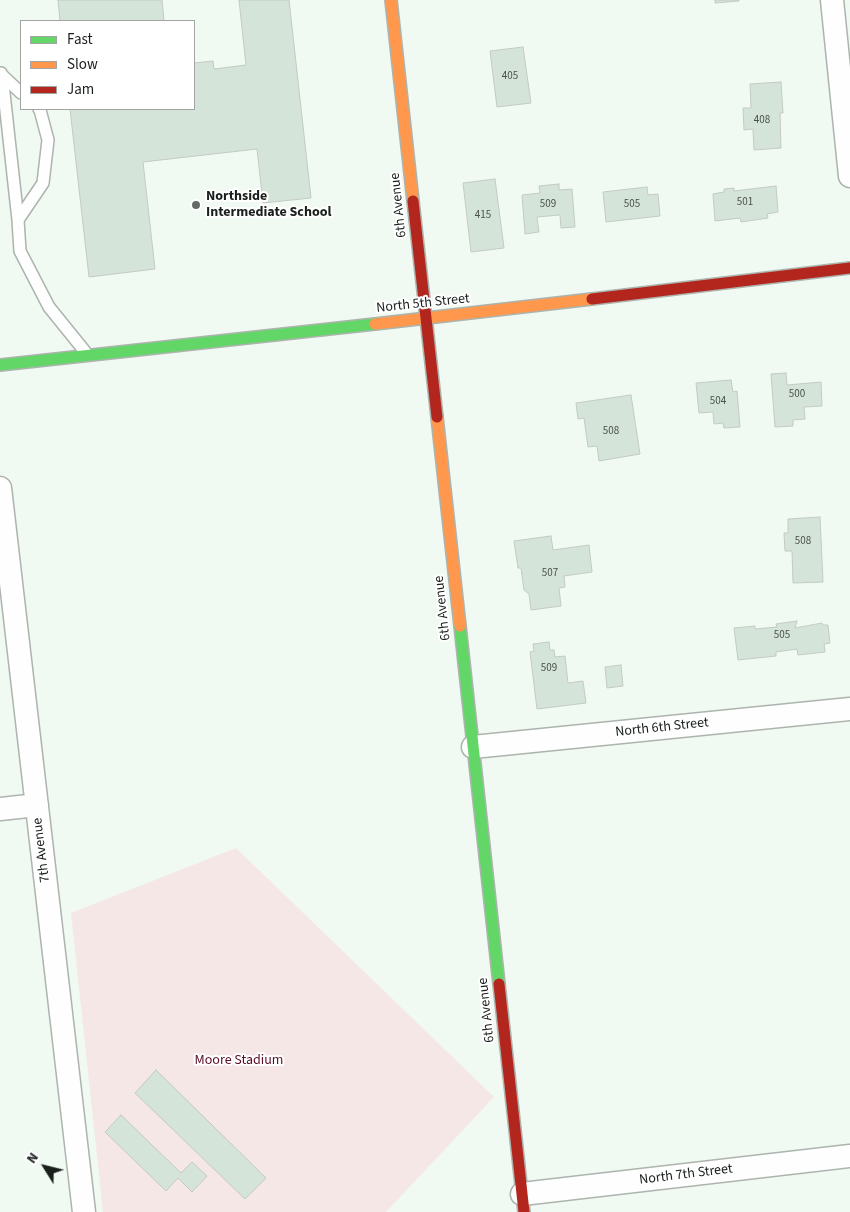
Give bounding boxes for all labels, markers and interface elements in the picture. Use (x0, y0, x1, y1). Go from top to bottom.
legend (20, 20, 195, 110)
text: Fast (67, 29, 93, 50)
text: Slow (67, 54, 98, 75)
house number: 405 (502, 70, 518, 84)
text: Jam (67, 79, 94, 100)
house number: 408 (754, 114, 770, 128)
street label: 6th Avenue (387, 172, 411, 238)
place label: Northside Intermediate School (206, 189, 331, 222)
house number: 501 (737, 196, 753, 210)
house number: 509 (540, 198, 556, 212)
house number: 505 (624, 198, 640, 212)
marker: Northside Intermediate School (190, 199, 202, 211)
house number: 415 (475, 209, 491, 223)
street label: North 5th Street (375, 291, 471, 317)
house number: 500 (789, 388, 805, 402)
house number: 504 (710, 395, 726, 409)
house number: 508 (603, 425, 619, 439)
house number: 508 (795, 535, 811, 549)
house number: 507 (542, 567, 558, 581)
street label: 6th Avenue (431, 575, 455, 641)
house number: 505 (774, 629, 790, 643)
house number: 509 (541, 662, 557, 676)
street label: North 6th Street (614, 715, 710, 741)
street label: 7th Avenue (30, 817, 54, 883)
street label: 6th Avenue (475, 977, 499, 1043)
park label: Moore Stadium (195, 1053, 283, 1069)
north arrow (20, 1142, 70, 1192)
text: N (22, 1149, 44, 1168)
street label: North 7th Street (638, 1161, 734, 1189)

